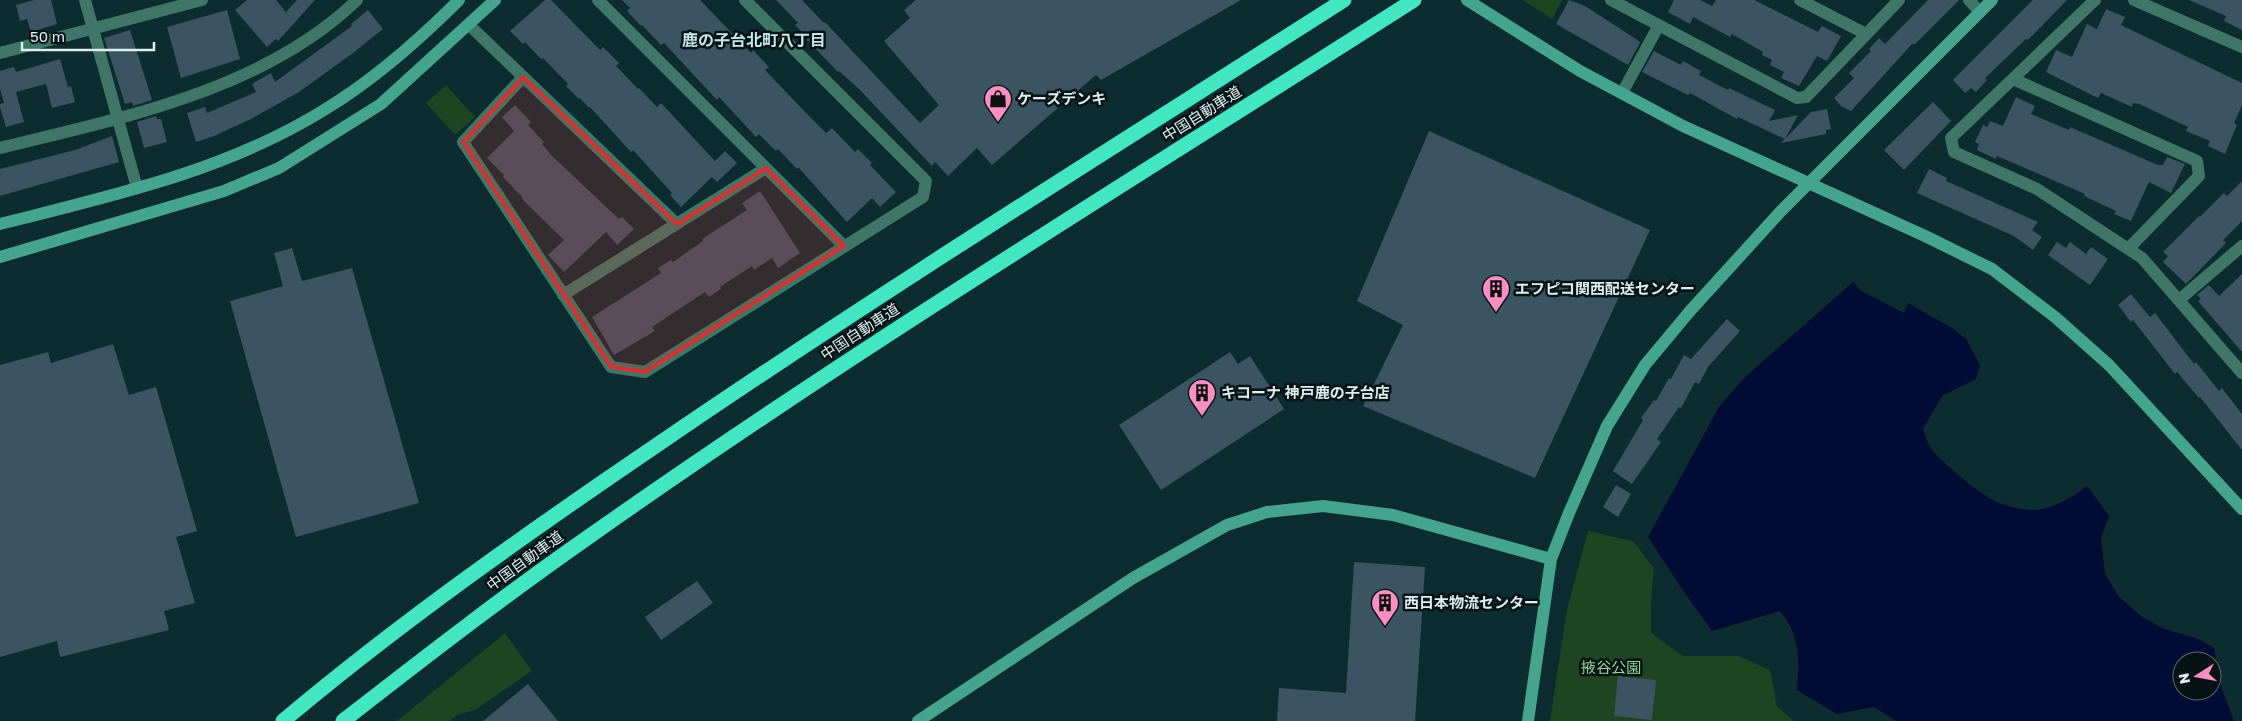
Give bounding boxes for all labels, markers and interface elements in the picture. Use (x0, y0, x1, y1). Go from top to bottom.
scale bar (22, 20, 155, 52)
text: 50 m (30, 27, 65, 45)
district label: 鹿の子台北町八丁目 (682, 30, 826, 50)
street label: 中国自動車道 (1159, 82, 1244, 145)
shop icon: ケーズデンキ (983, 84, 1013, 123)
place label: ケーズデンキ (1017, 89, 1106, 107)
building icon: エフピコ関西配送センター (1481, 274, 1511, 313)
place label: エフピコ関西配送センター (1515, 279, 1695, 297)
street label: 中国自動車道 (817, 299, 902, 363)
building icon: キコーナ 神戸鹿の子台店 (1187, 378, 1217, 417)
place label: キコーナ 神戸鹿の子台店 (1221, 383, 1390, 401)
street label: 中国自動車道 (483, 526, 566, 594)
building icon: 西日本物流センター (1370, 588, 1400, 627)
place label: 西日本物流センター (1404, 593, 1539, 611)
north arrow (2172, 651, 2222, 701)
park label: 掖谷公園 (1581, 658, 1641, 676)
text: N (2174, 672, 2193, 685)

